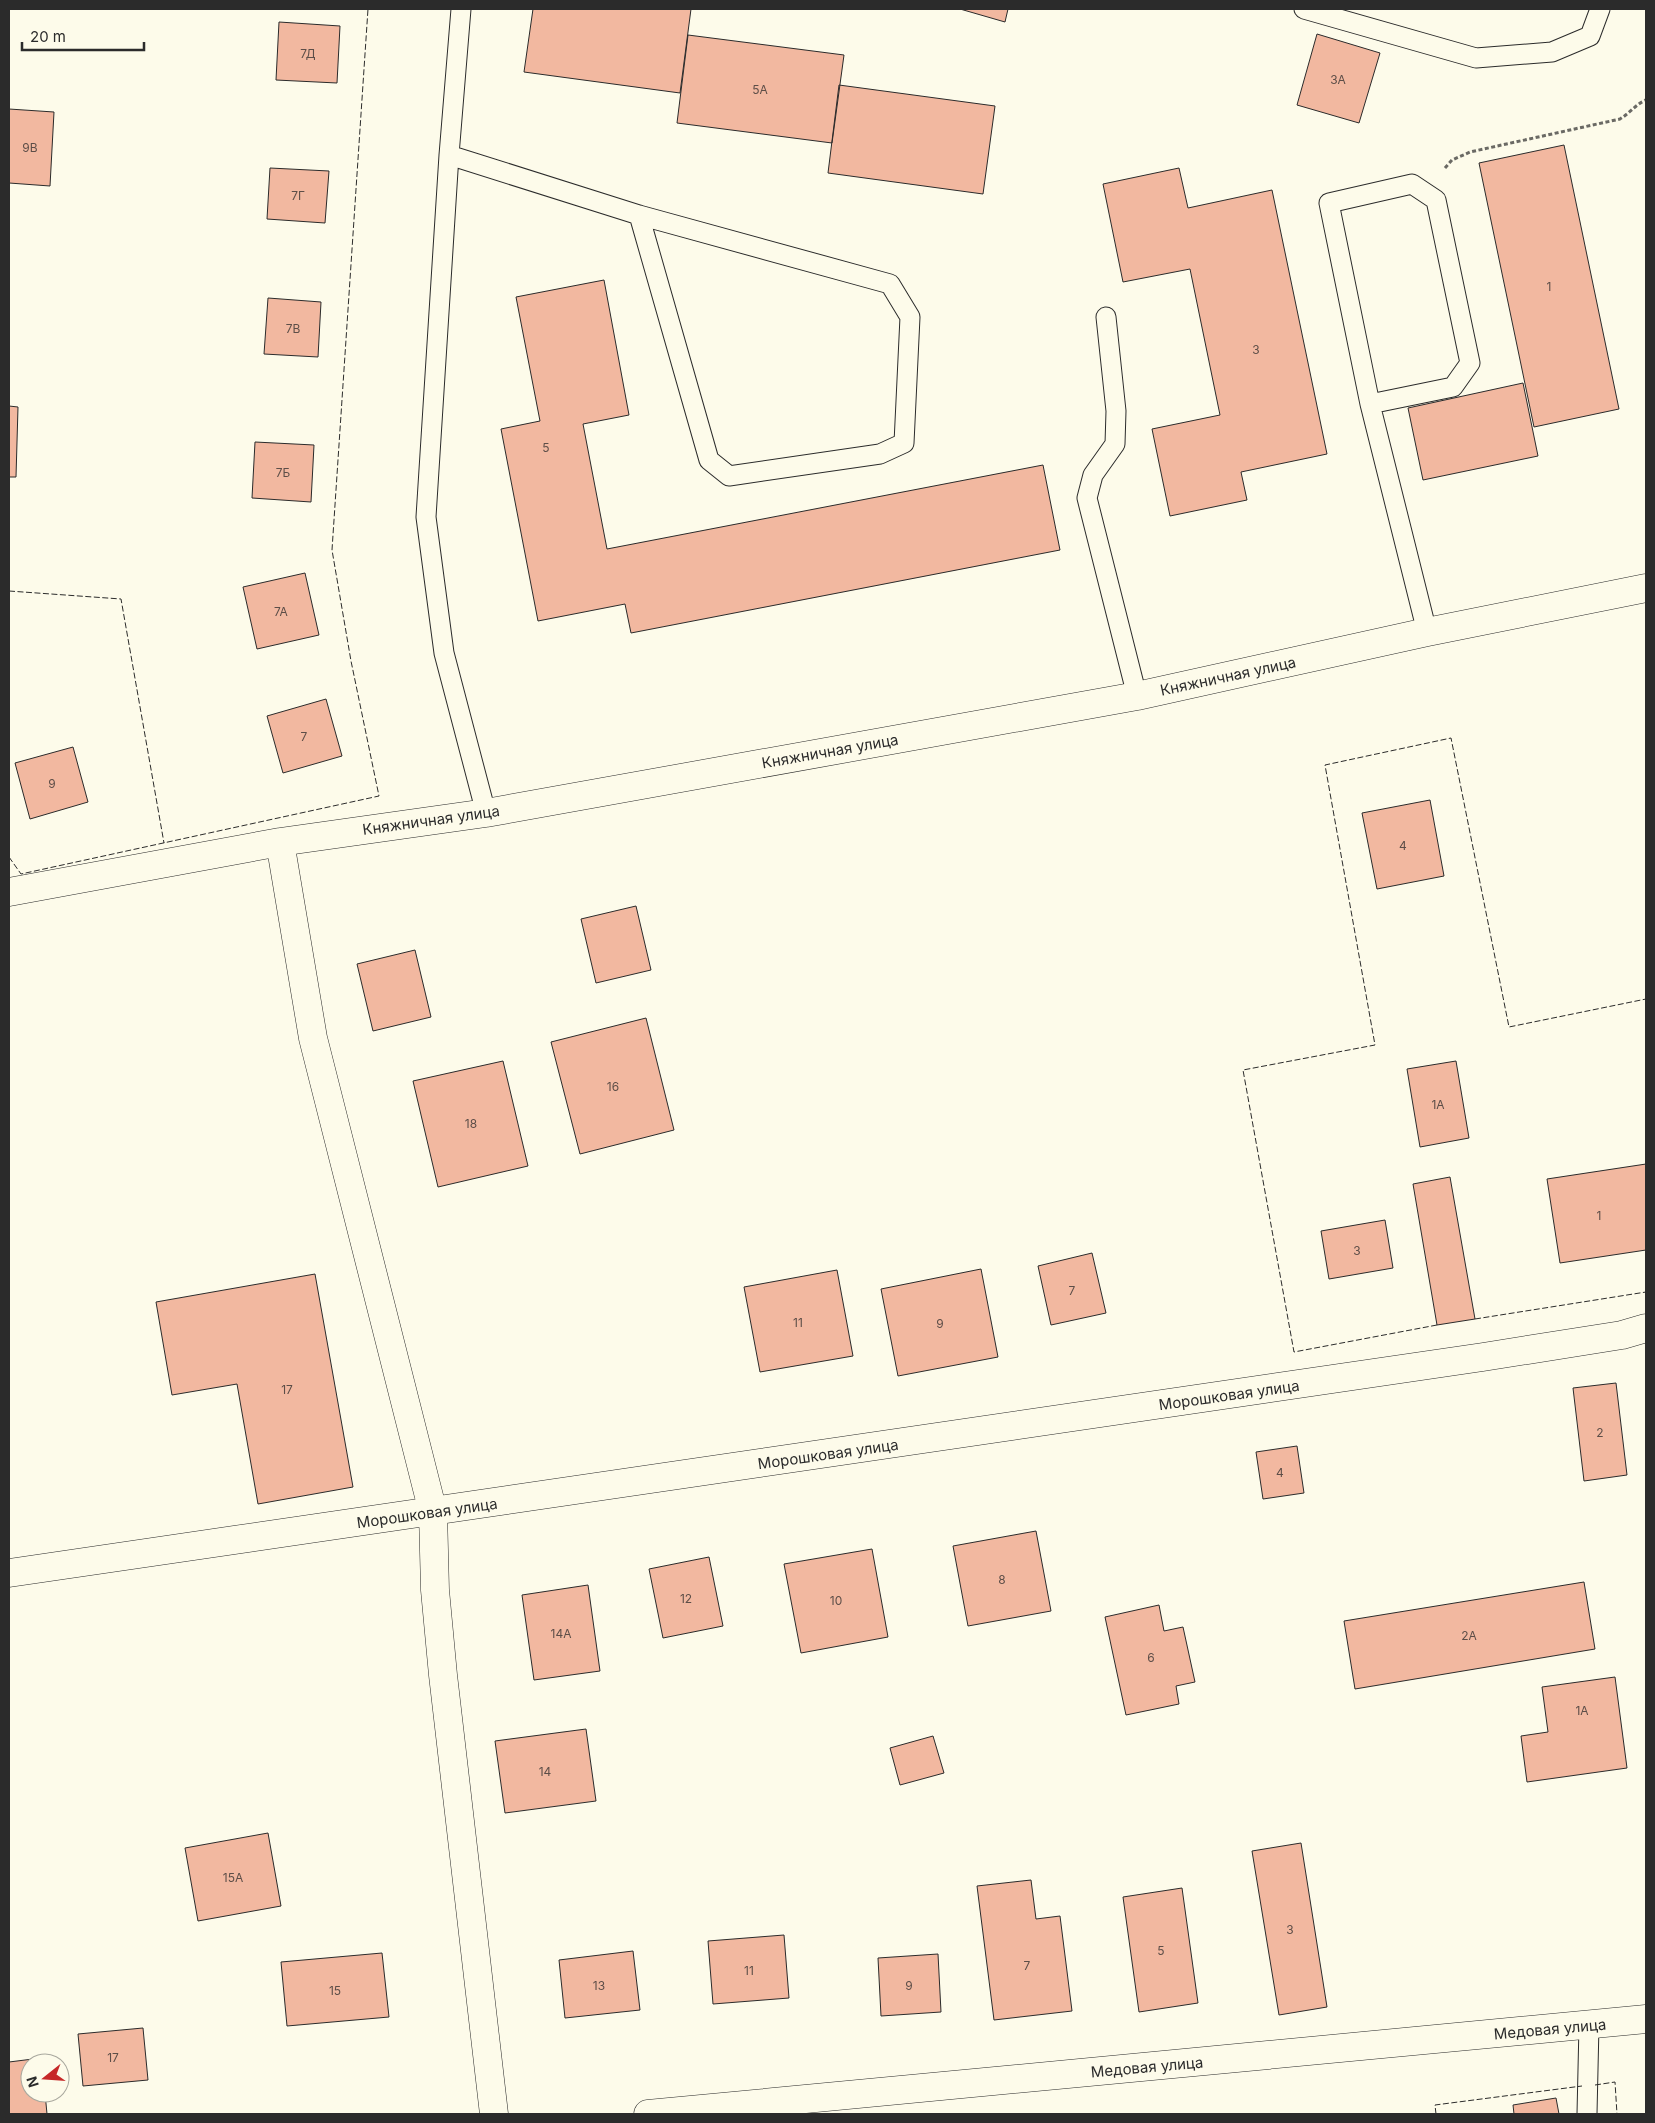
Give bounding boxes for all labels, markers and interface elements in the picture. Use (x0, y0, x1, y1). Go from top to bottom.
scale bar (22, 20, 145, 52)
text: 20 m (30, 27, 66, 46)
house number: 7Д (300, 46, 316, 61)
house number: 3А (1330, 72, 1346, 87)
house number: 5А (752, 82, 768, 97)
house number: 9В (22, 140, 38, 155)
house number: 7Г (291, 188, 305, 203)
house number: 1 (1547, 279, 1551, 294)
house number: 7В (286, 321, 300, 336)
house number: 3 (1252, 342, 1260, 357)
house number: 5 (542, 440, 550, 455)
house number: 7Б (276, 465, 291, 480)
house number: 7А (274, 604, 288, 619)
street label: Княжничная улица (1158, 652, 1298, 700)
house number: 7 (301, 729, 308, 744)
street label: Княжничная улица (760, 730, 900, 772)
house number: 9 (48, 776, 56, 791)
street label: Княжничная улица (361, 801, 501, 839)
house number: 4 (1399, 838, 1407, 853)
house number: 16 (607, 1079, 619, 1094)
house number: 1А (1431, 1097, 1445, 1112)
house number: 18 (465, 1116, 477, 1131)
house number: 1 (1597, 1208, 1601, 1223)
house number: 3 (1353, 1243, 1361, 1258)
house number: 7 (1069, 1283, 1076, 1298)
house number: 11 (793, 1315, 803, 1330)
house number: 9 (936, 1316, 944, 1331)
street label: Морошковая улица (1157, 1376, 1301, 1414)
house number: 17 (281, 1382, 293, 1397)
house number: 2 (1596, 1425, 1604, 1440)
street label: Морошковая улица (756, 1435, 900, 1473)
house number: 4 (1276, 1465, 1284, 1480)
street label: Морошковая улица (355, 1494, 499, 1532)
house number: 8 (998, 1572, 1006, 1587)
house number: 12 (680, 1591, 692, 1606)
house number: 10 (830, 1593, 842, 1608)
house number: 14А (551, 1626, 571, 1641)
house number: 2А (1461, 1628, 1477, 1643)
house number: 6 (1147, 1650, 1155, 1665)
house number: 1А (1575, 1703, 1589, 1718)
house number: 14 (539, 1764, 552, 1779)
house number: 15А (223, 1870, 243, 1885)
house number: 3 (1286, 1922, 1294, 1937)
house number: 5 (1157, 1943, 1165, 1958)
house number: 7 (1024, 1958, 1031, 1973)
house number: 11 (744, 1963, 754, 1978)
house number: 13 (593, 1978, 605, 1993)
house number: 9 (905, 1978, 913, 1993)
house number: 15 (329, 1983, 341, 1998)
street label: Медовая улица (1493, 2015, 1607, 2043)
house number: 17 (107, 2050, 119, 2065)
north arrow (20, 2053, 70, 2103)
street label: Медовая улица (1090, 2053, 1204, 2081)
text: N (22, 2074, 42, 2090)

